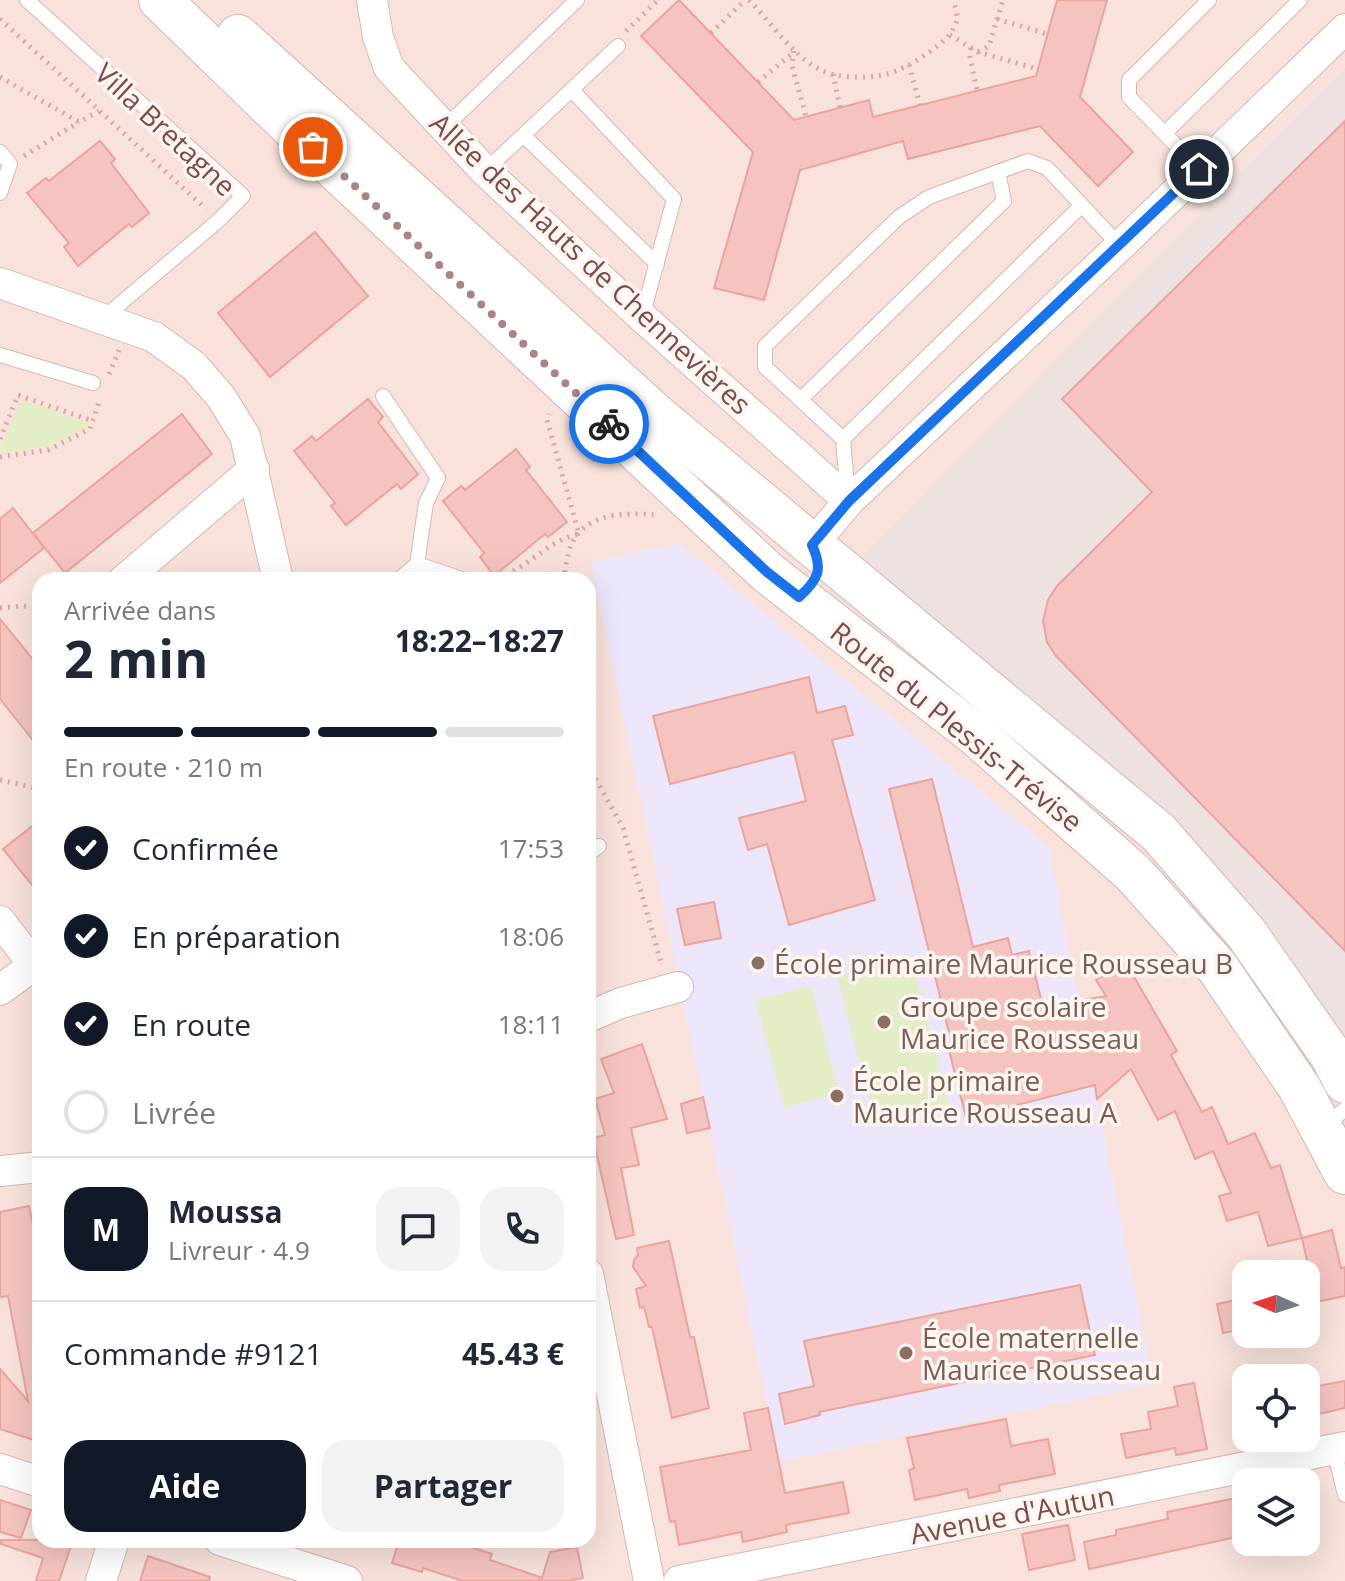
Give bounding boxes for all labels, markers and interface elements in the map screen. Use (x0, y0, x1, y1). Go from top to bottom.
street label: Villa Bretagne (87, 54, 245, 204)
street label: Allée des Hauts de Chennevières (422, 104, 760, 422)
pin (279, 113, 347, 181)
icon: bag (291, 125, 335, 169)
pin (1165, 135, 1233, 203)
icon: home (1177, 147, 1221, 191)
courier (569, 384, 649, 464)
icon: bike (587, 402, 631, 446)
text: Arrivée dans (64, 592, 216, 628)
street label: Route du Plessis-Trévise (823, 612, 1091, 840)
text: 18:22–18:27 (395, 620, 564, 661)
text: 2 min (64, 622, 208, 693)
text: En route · 210 m (64, 749, 263, 785)
icon: check (64, 826, 108, 870)
text: Confirmée (132, 828, 279, 869)
text: 17:53 (498, 830, 564, 866)
icon: check (64, 914, 108, 958)
text: En préparation (132, 916, 341, 957)
text: 18:06 (498, 918, 564, 954)
place label: École primaire Maurice Rousseau B (774, 944, 1233, 982)
marker: École primaire Maurice Rousseau B (749, 954, 767, 972)
place label: Groupe scolaire Maurice Rousseau (900, 987, 1139, 1057)
icon: check (64, 1002, 108, 1046)
text: En route (132, 1004, 251, 1045)
text: 18:11 (498, 1006, 564, 1042)
marker: Groupe scolaire Maurice Rousseau (875, 1013, 893, 1031)
place label: École primaire Maurice Rousseau A (853, 1061, 1118, 1131)
marker: École primaire Maurice Rousseau A (828, 1087, 846, 1105)
text: Livrée (132, 1092, 216, 1133)
button: chat (376, 1187, 460, 1271)
button: phone (480, 1187, 564, 1271)
text: Moussa (168, 1191, 283, 1232)
text: M (92, 1209, 120, 1250)
text: Livreur · 4.9 (168, 1232, 310, 1268)
north arrow (1232, 1260, 1320, 1348)
map controls (1232, 1260, 1320, 1556)
place label: École maternelle Maurice Rousseau (922, 1318, 1161, 1388)
text: Commande #9121 (64, 1333, 323, 1374)
text: 45.43 € (462, 1333, 564, 1374)
marker: École maternelle Maurice Rousseau (897, 1344, 915, 1362)
button: locate (1232, 1364, 1320, 1452)
button: Aide (64, 1440, 306, 1532)
button: Partager (322, 1440, 564, 1532)
button: layers (1232, 1468, 1320, 1556)
street label: Avenue d'Autun (907, 1476, 1117, 1552)

